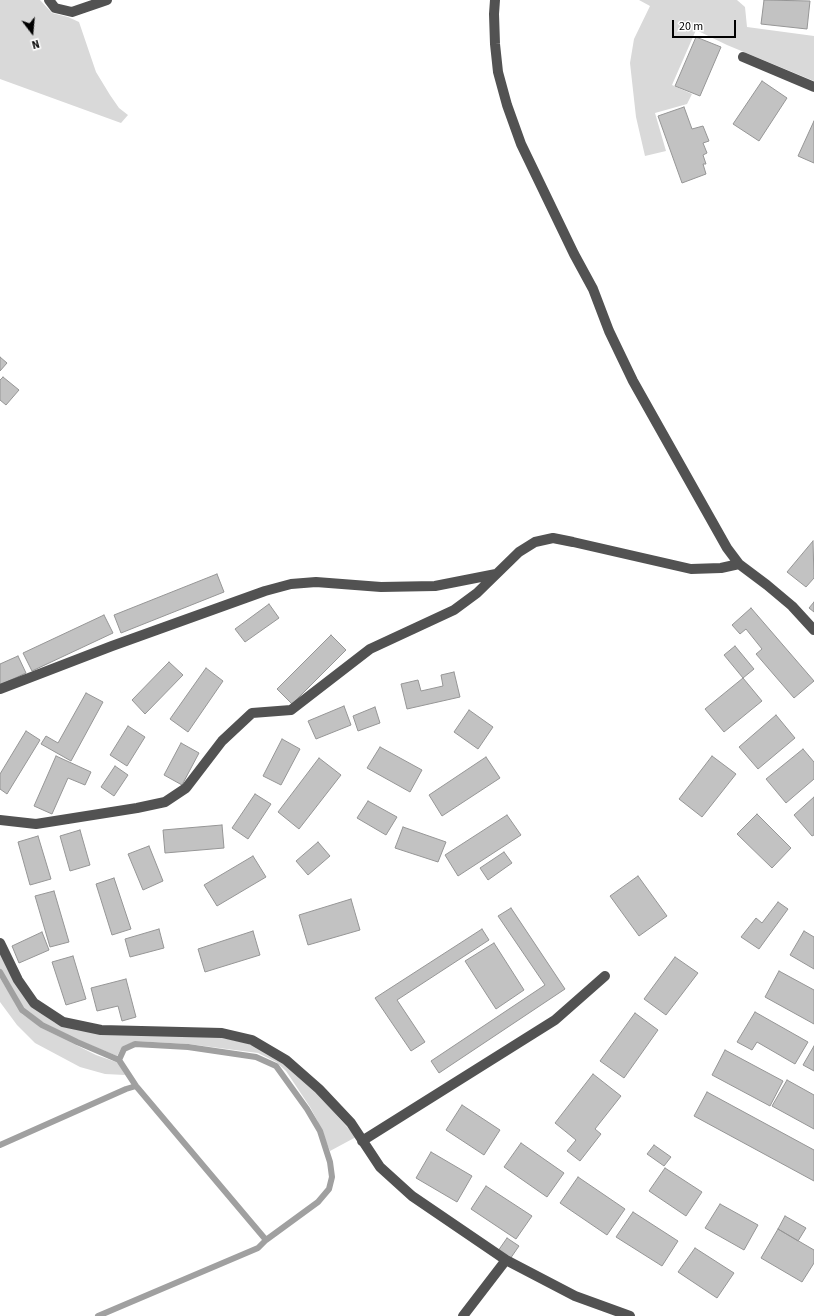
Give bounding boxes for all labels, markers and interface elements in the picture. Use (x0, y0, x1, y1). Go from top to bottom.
north arrow (12, 12, 52, 52)
scale bar (674, 12, 738, 38)
text: 20 m (679, 18, 703, 35)
text: N (30, 36, 41, 52)

